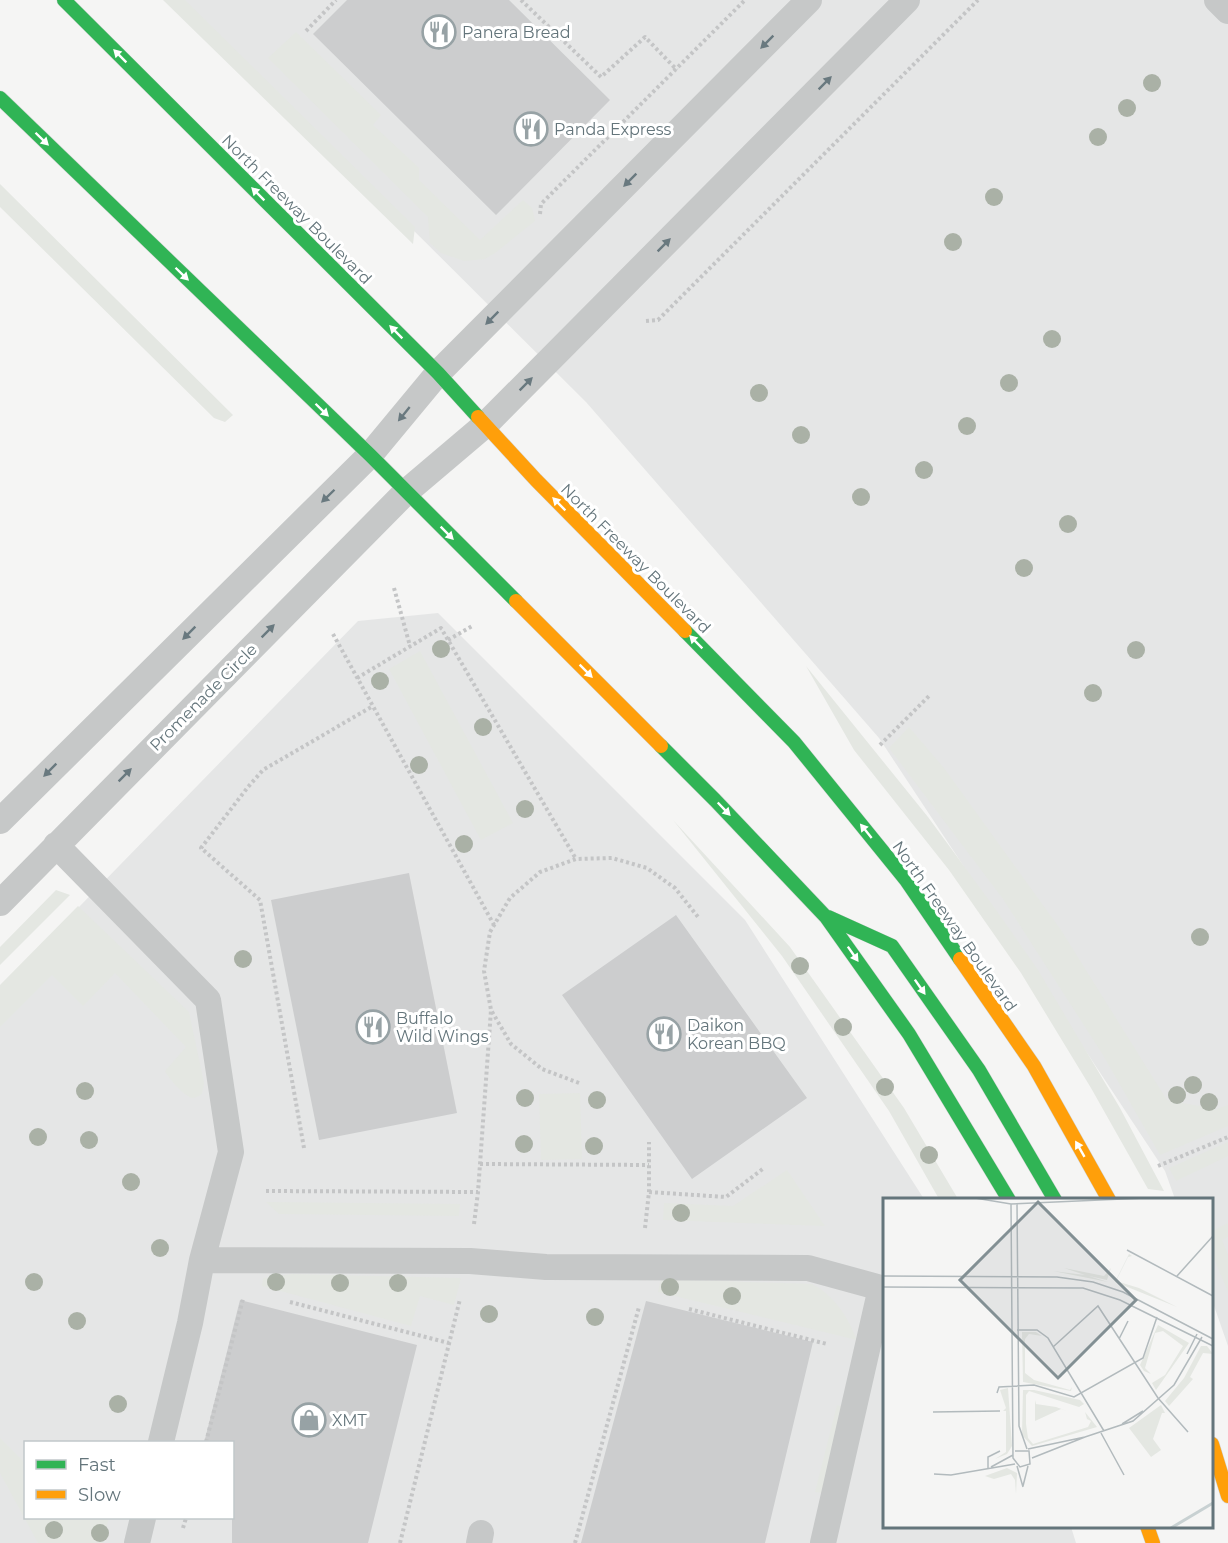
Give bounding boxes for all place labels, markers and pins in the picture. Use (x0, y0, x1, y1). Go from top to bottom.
restaurant icon: Panera Bread (421, 14, 457, 50)
place label: Panera Bread (462, 23, 571, 42)
restaurant icon: Panda Express (513, 111, 549, 147)
place label: Panda Express (554, 120, 672, 139)
restaurant icon: Buffalo Wild Wings (355, 1009, 391, 1045)
place label: Buffalo Wild Wings (396, 1009, 489, 1046)
restaurant icon: Daikon Korean BBQ (646, 1016, 682, 1052)
place label: Daikon Korean BBQ (687, 1016, 786, 1053)
shop icon: XMT (291, 1402, 327, 1438)
place label: XMT (332, 1411, 367, 1430)

